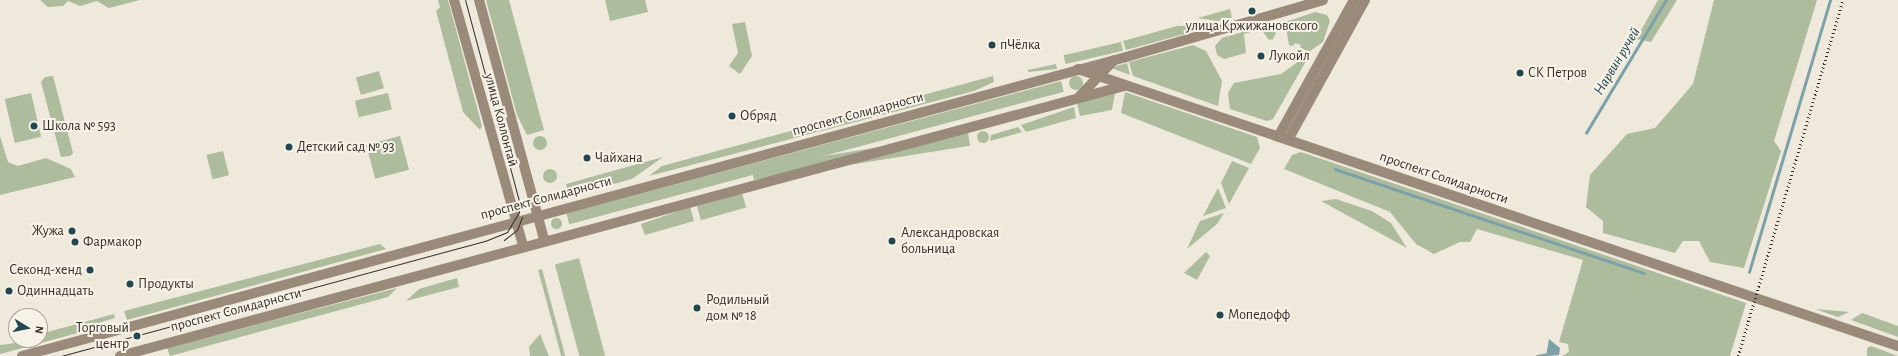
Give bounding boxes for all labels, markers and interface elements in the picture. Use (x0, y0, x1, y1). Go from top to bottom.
marker: улица Кржижановского (1247, 6, 1257, 16)
place label: улица Кржижановского (1186, 18, 1318, 34)
water label: Нарвин ручей (1590, 24, 1644, 98)
place label: пЧёлка (1000, 37, 1040, 53)
marker: пЧёлка (987, 40, 997, 50)
place label: Лукойл (1269, 48, 1310, 64)
marker: Лукойл (1256, 51, 1266, 61)
place label: СК Петров (1528, 65, 1587, 81)
marker: СК Петров (1515, 68, 1525, 78)
street label: улица Коллонтай (480, 72, 522, 168)
street label: проспект Солидарности (791, 88, 925, 140)
place label: Обряд (740, 108, 777, 124)
marker: Обряд (727, 111, 737, 121)
place label: Школа № 593 (42, 118, 116, 134)
marker: Школа № 593 (29, 121, 39, 131)
place label: Детский сад № 93 (297, 139, 395, 155)
marker: Детский сад № 93 (284, 142, 294, 152)
street label: проспект Солидарности (1377, 148, 1511, 208)
place label: Чайхана (595, 150, 643, 166)
marker: Чайхана (582, 153, 592, 163)
street label: проспект Солидарности (479, 172, 613, 224)
place label: Жужа (32, 223, 64, 239)
place label: Александровская больница (901, 225, 999, 258)
marker: Жужа (67, 226, 77, 236)
place label: Фармакор (83, 234, 142, 250)
marker: Александровская больница (886, 235, 898, 247)
marker: Фармакор (70, 237, 80, 247)
place label: Секонд-хенд (9, 262, 82, 278)
marker: Секонд-хенд (85, 265, 95, 275)
place label: Продукты (138, 276, 194, 292)
marker: Продукты (125, 279, 135, 289)
place label: Одиннадцать (17, 283, 93, 299)
street label: проспект Солидарности (169, 284, 303, 336)
marker: Одиннадцать (4, 286, 14, 296)
place label: Родильный дом № 18 (706, 292, 769, 324)
marker: Родильный дом № 18 (691, 302, 703, 314)
place label: Мопедофф (1228, 307, 1290, 323)
north arrow (8, 308, 48, 348)
marker: Мопедофф (1215, 310, 1225, 320)
place label: Торговый центр (76, 320, 129, 352)
text: N (33, 325, 45, 335)
marker: Торговый центр (132, 331, 142, 341)

